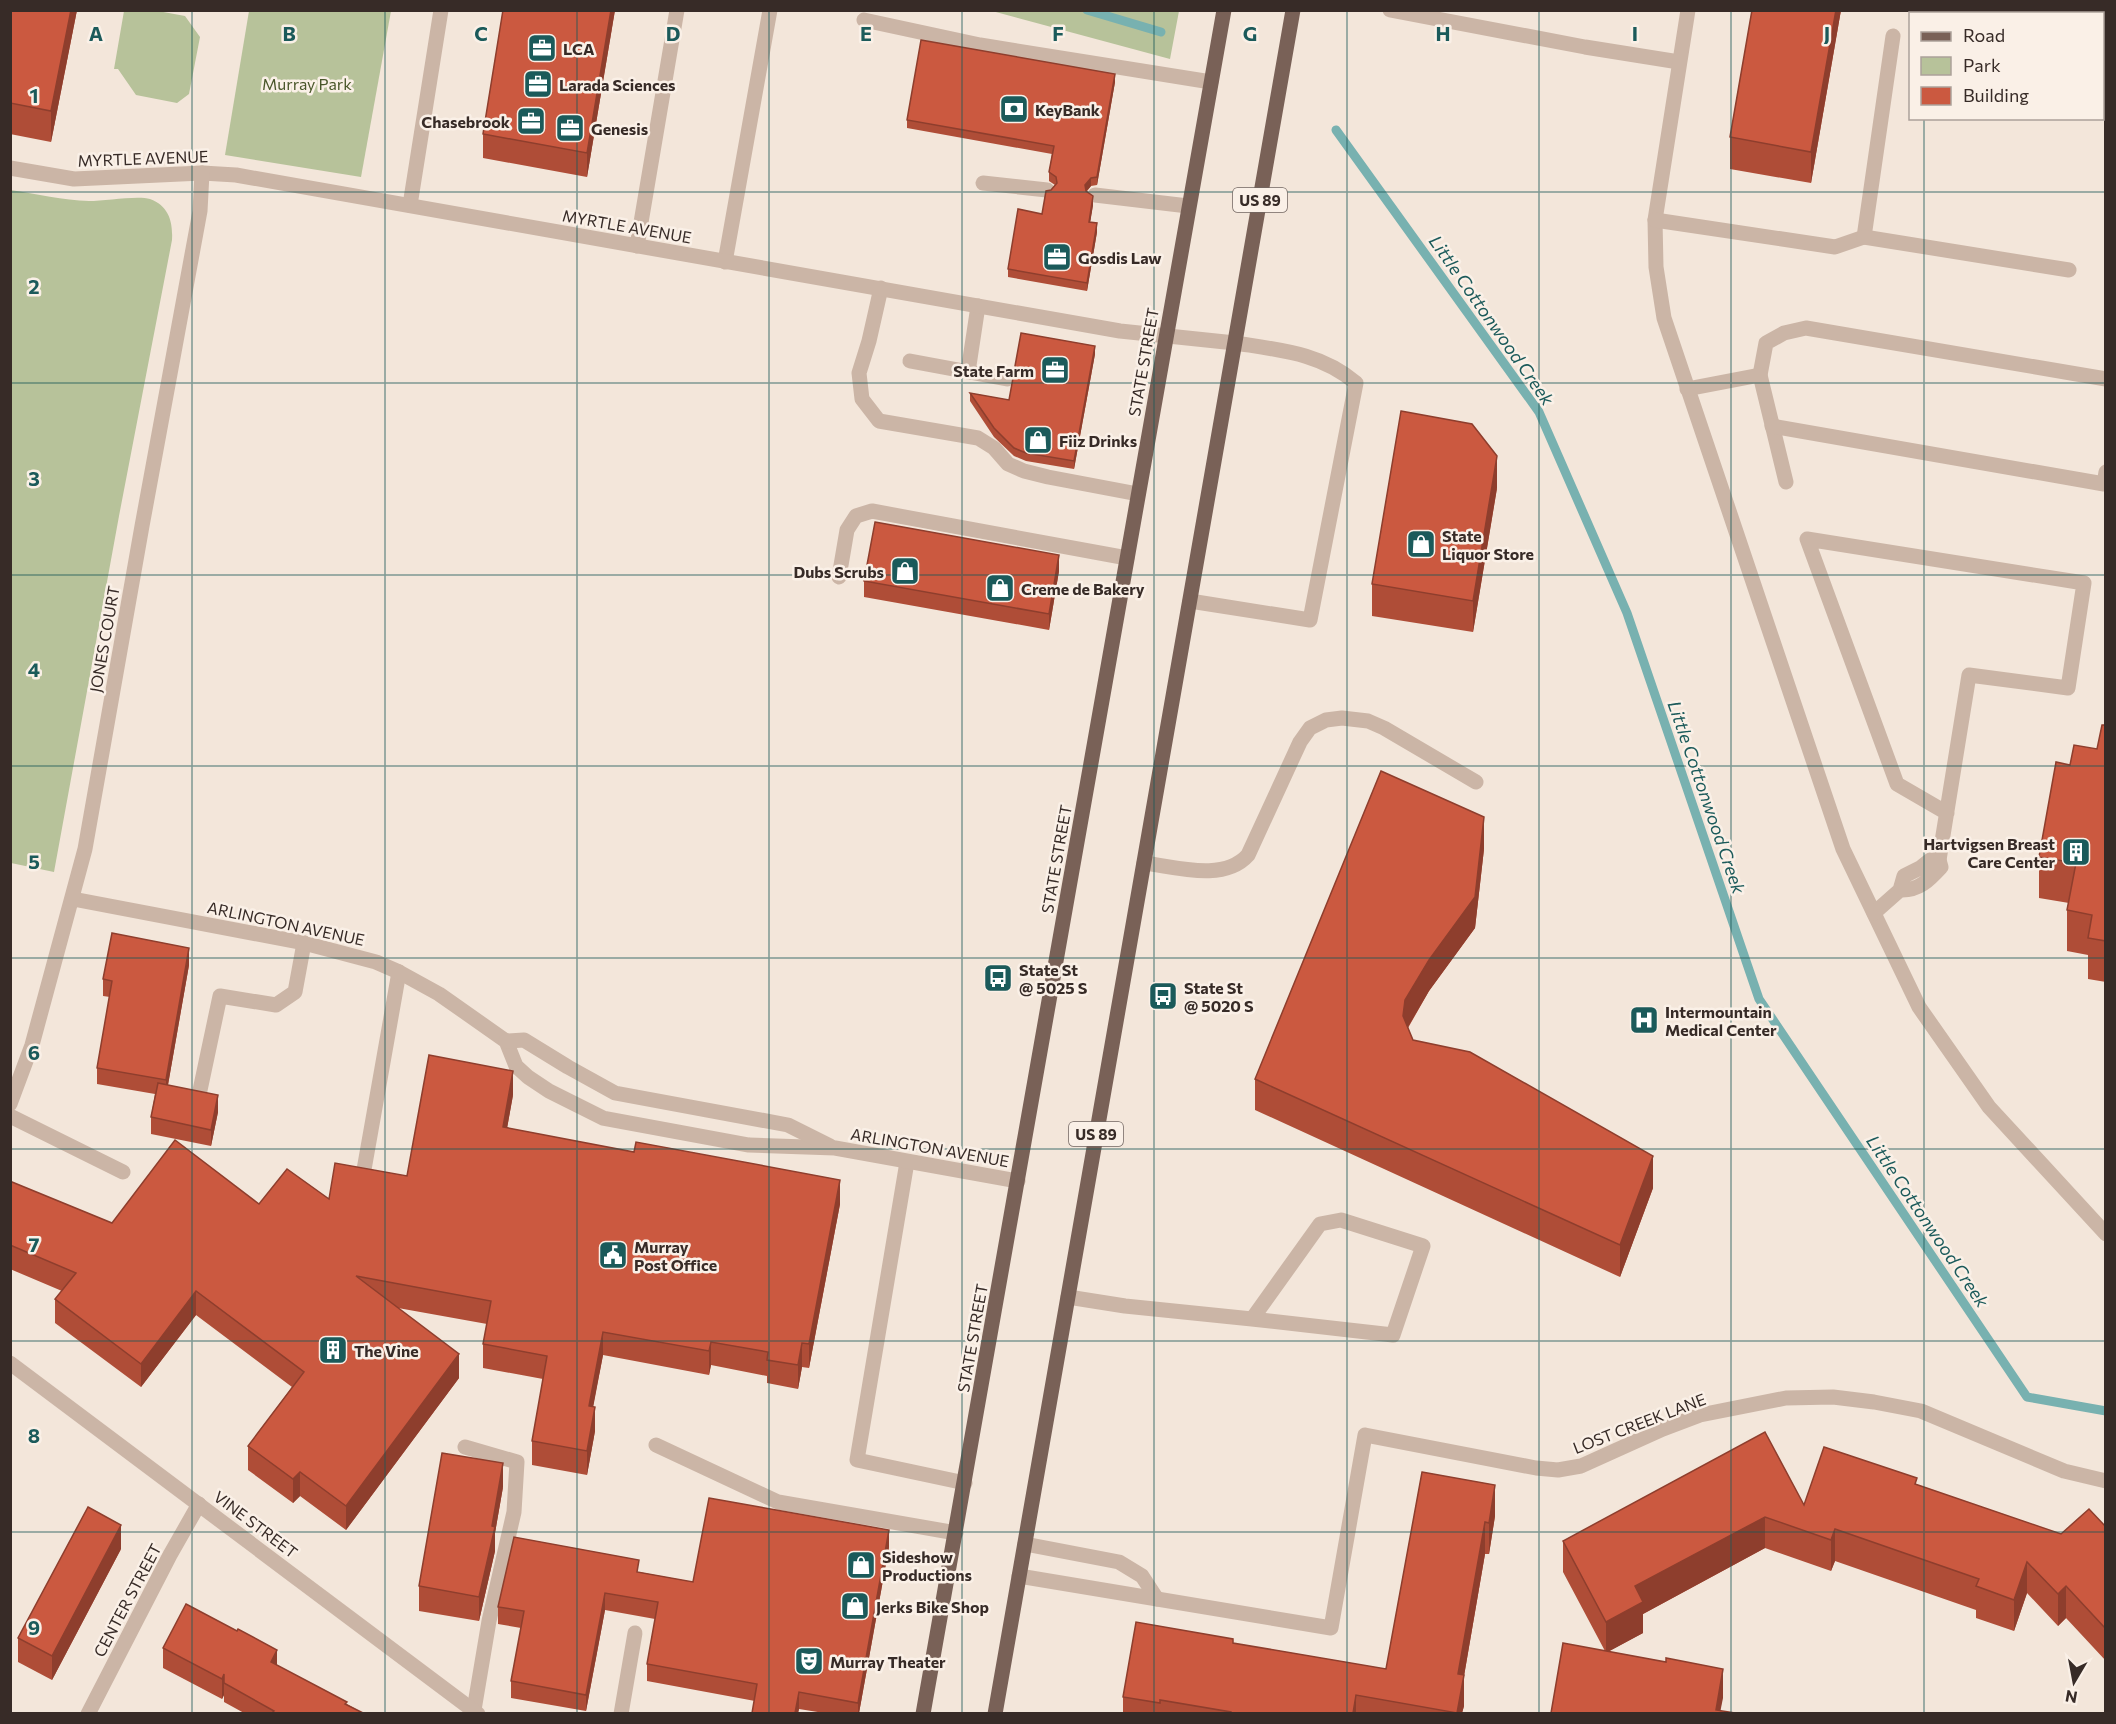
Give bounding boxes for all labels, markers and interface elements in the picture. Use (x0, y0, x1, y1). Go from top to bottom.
legend (1909, 12, 2104, 120)
text: A (89, 21, 103, 45)
text: B (282, 21, 296, 45)
text: C (474, 21, 488, 45)
text: D (666, 21, 680, 45)
text: E (860, 21, 872, 45)
text: F (1052, 21, 1064, 45)
text: G (1243, 21, 1257, 45)
text: H (1436, 21, 1451, 45)
text: I (1632, 21, 1638, 45)
text: J (1824, 21, 1830, 45)
text: Road (1963, 24, 2005, 46)
office icon: LCA (526, 32, 558, 64)
place label: LCA (563, 39, 595, 58)
text: Park (1963, 54, 2001, 76)
office icon: Larada Sciences (522, 68, 554, 100)
park label: Murray Park (262, 74, 352, 93)
place label: Larada Sciences (559, 75, 676, 94)
text: 1 (29, 83, 39, 107)
text: Building (1963, 84, 2029, 106)
bank icon: KeyBank (998, 93, 1030, 125)
place label: KeyBank (1035, 100, 1101, 119)
office icon: Chasebrook (515, 105, 547, 137)
place label: Chasebrook (421, 112, 511, 131)
office icon: Genesis (554, 112, 586, 144)
place label: Genesis (591, 119, 648, 138)
street label: MYRTLE AVENUE (77, 146, 209, 170)
road number: US 89 (1233, 188, 1287, 212)
street label: MYRTLE AVENUE (561, 205, 693, 247)
water label: Little Cottonwood Creek (1425, 231, 1560, 410)
office icon: Gosdis Law (1041, 241, 1073, 273)
place label: Gosdis Law (1078, 248, 1162, 267)
text: 2 (28, 274, 40, 298)
street label: STATE STREET (1124, 306, 1162, 418)
office icon: State Farm (1039, 354, 1071, 386)
place label: State Farm (953, 361, 1034, 380)
shop icon: Fiiz Drinks (1022, 424, 1054, 456)
place label: Fiiz Drinks (1059, 431, 1137, 450)
text: 3 (28, 466, 40, 490)
place label: State Liquor Store (1442, 526, 1534, 563)
shop icon: State Liquor Store (1405, 528, 1437, 560)
shop icon: Dubs Scrubs (889, 555, 921, 587)
place label: Dubs Scrubs (793, 562, 884, 581)
shop icon: Creme de Bakery (984, 572, 1016, 604)
place label: Creme de Bakery (1021, 579, 1145, 598)
street label: JONES COURT (85, 584, 123, 694)
text: 4 (28, 657, 40, 681)
water label: Little Cottonwood Creek (1664, 698, 1751, 898)
street label: STATE STREET (1037, 803, 1075, 915)
place label: Hartvigsen Breast Care Center (1923, 834, 2055, 871)
building icon: Hartvigsen Breast Care Center (2060, 836, 2092, 868)
text: 5 (28, 849, 40, 873)
street label: ARLINGTON AVENUE (206, 897, 366, 949)
place label: State St @ 5025 S (1019, 960, 1088, 997)
bus stop icon: State St @ 5025 S (982, 962, 1014, 994)
place label: State St @ 5020 S (1184, 978, 1254, 1015)
bus stop icon: State St @ 5020 S (1147, 980, 1179, 1012)
place label: Intermountain Medical Center (1665, 1002, 1777, 1039)
hospital icon: Intermountain Medical Center (1628, 1004, 1660, 1036)
text: 6 (28, 1040, 40, 1064)
road number: US 89 (1069, 1122, 1123, 1146)
street label: ARLINGTON AVENUE (849, 1124, 1011, 1170)
water label: Little Cottonwood Creek (1862, 1131, 1995, 1312)
text: 7 (29, 1232, 40, 1256)
place label: Murray Post Office (634, 1237, 717, 1274)
public building icon: Murray Post Office (597, 1239, 629, 1271)
street label: STATE STREET (953, 1282, 991, 1394)
building icon: The Vine (317, 1334, 349, 1366)
place label: The Vine (354, 1341, 419, 1360)
street label: LOST CREEK LANE (1570, 1389, 1708, 1457)
text: 8 (28, 1423, 40, 1447)
street label: VINE STREET (211, 1486, 301, 1562)
street label: CENTER STREET (89, 1540, 165, 1660)
place label: Sideshow Productions (882, 1547, 972, 1584)
shop icon: Sideshow Productions (845, 1549, 877, 1581)
shop icon: Jerks Bike Shop (839, 1590, 871, 1622)
place label: Jerks Bike Shop (876, 1597, 989, 1616)
text: 9 (28, 1615, 40, 1639)
theatre icon: Murray Theater (793, 1645, 825, 1677)
place label: Murray Theater (830, 1652, 946, 1671)
north arrow (2044, 1652, 2104, 1712)
text: N (2064, 1687, 2079, 1708)

